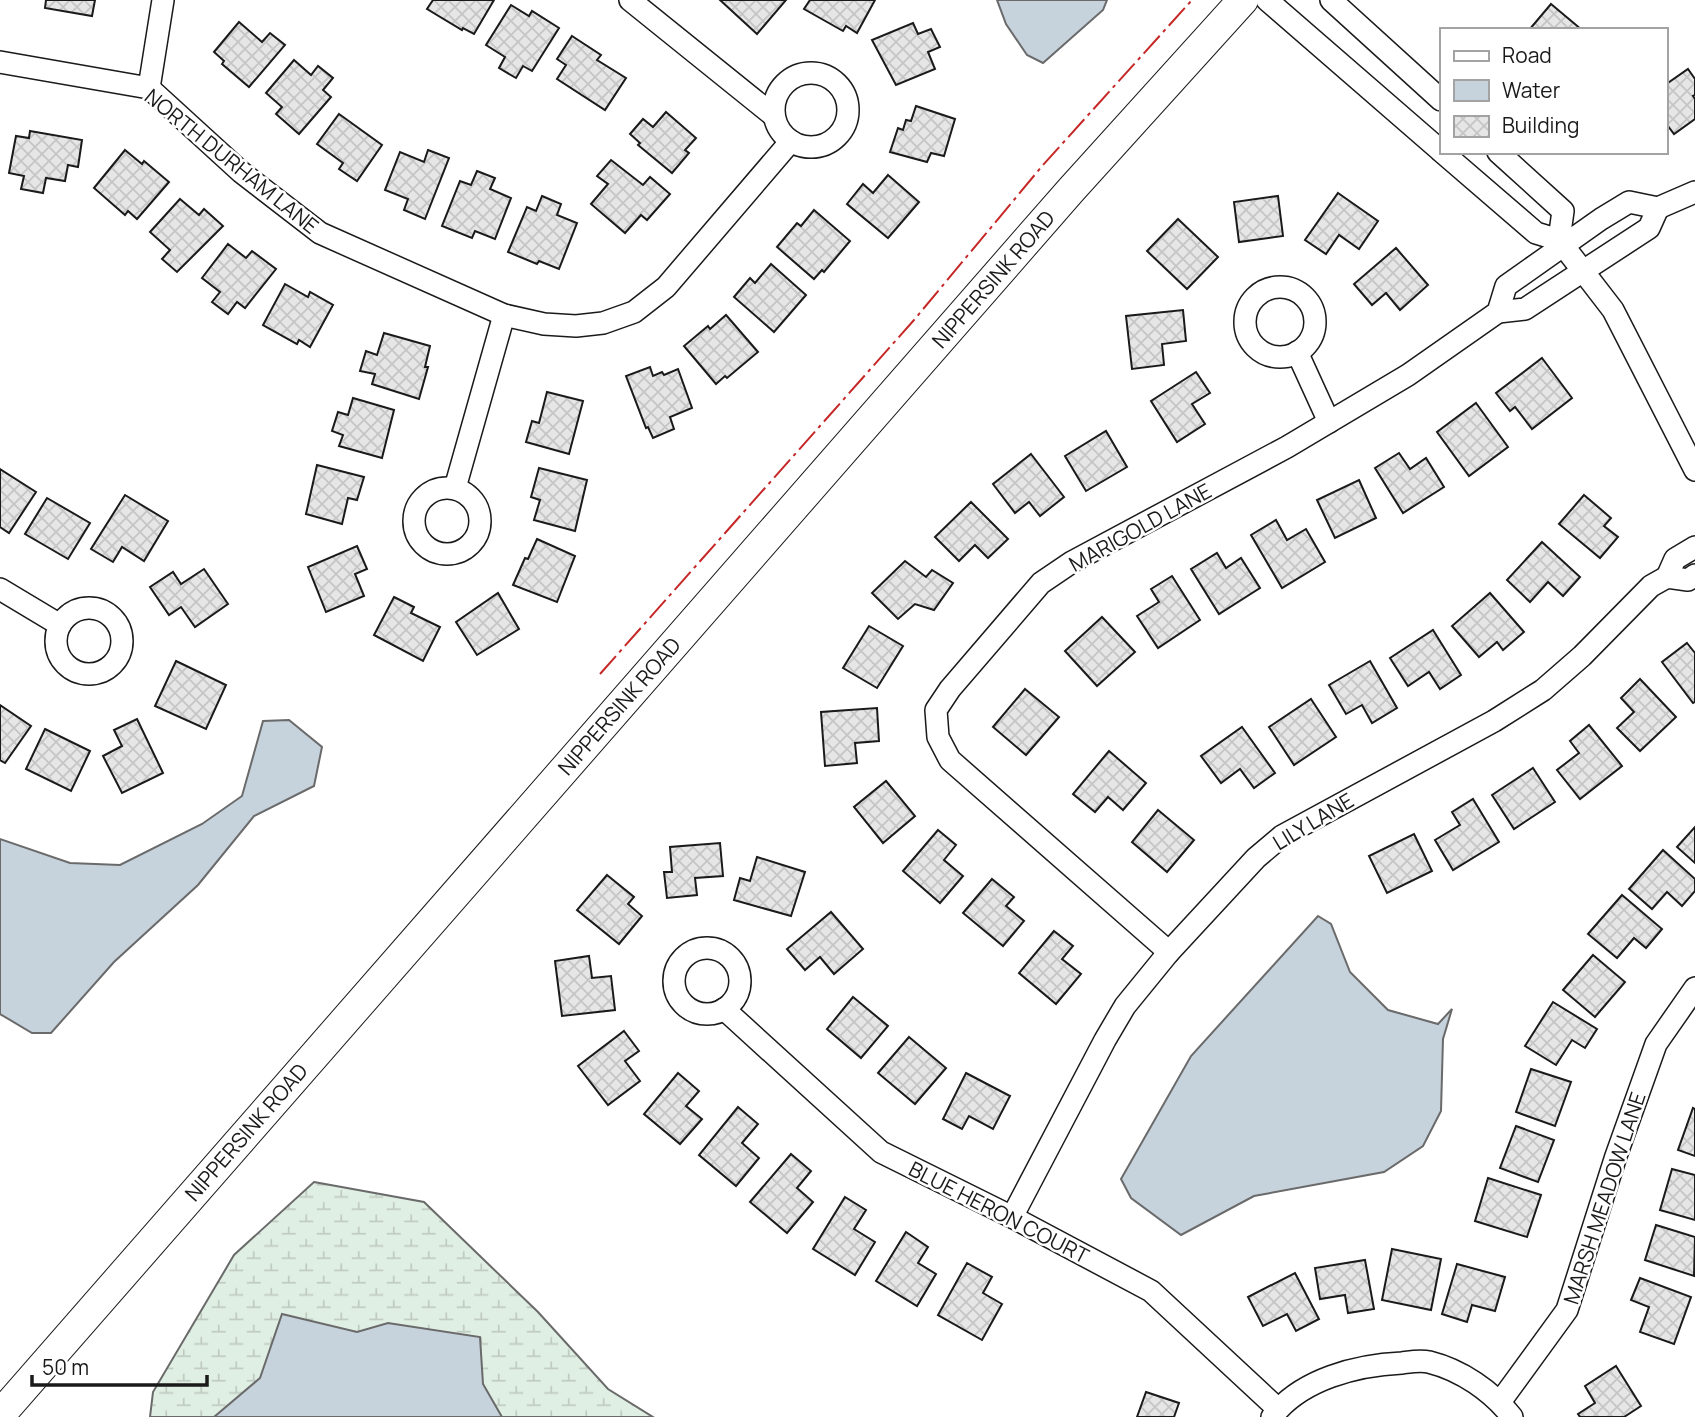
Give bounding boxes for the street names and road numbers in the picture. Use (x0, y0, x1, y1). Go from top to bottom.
street label: NORTH DURHAM LANE (139, 82, 325, 240)
street label: NIPPERSINK ROAD (925, 204, 1061, 354)
street label: MARIGOLD LANE (1064, 476, 1216, 578)
street label: NIPPERSINK ROAD (551, 631, 687, 781)
street label: LILY LANE (1267, 786, 1359, 856)
street label: NIPPERSINK ROAD (178, 1057, 314, 1207)
street label: MARSH MEADOW LANE (1556, 1088, 1652, 1308)
street label: BLUE HERON COURT (904, 1154, 1094, 1270)

